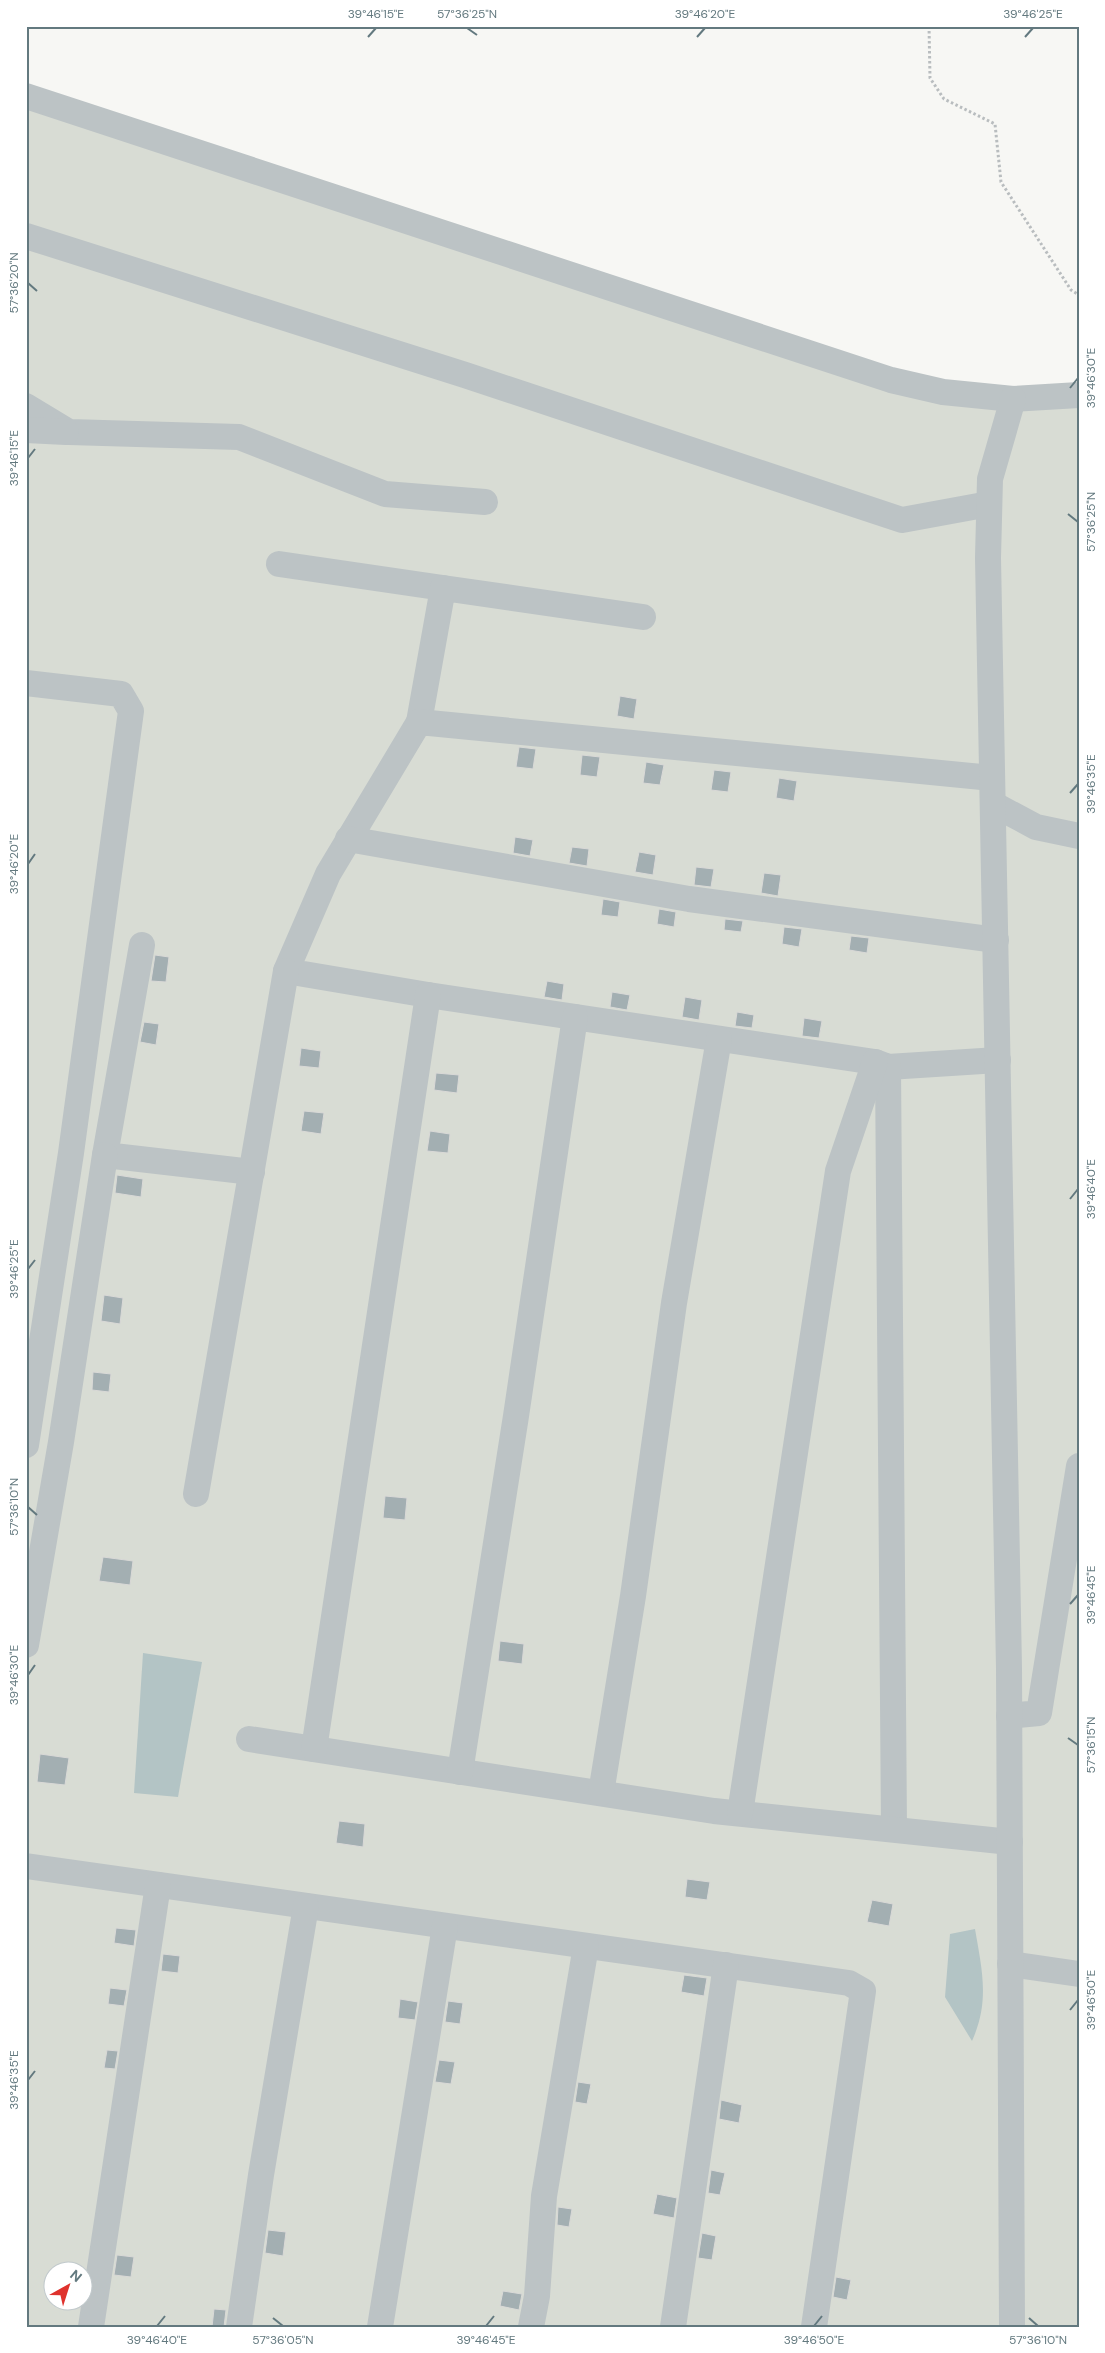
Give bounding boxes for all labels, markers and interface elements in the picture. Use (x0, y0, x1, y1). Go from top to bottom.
text: 39°46'15"E (348, 6, 404, 22)
text: 57°36'25"N (437, 6, 497, 22)
text: 39°46'20"E (675, 6, 735, 22)
text: 39°46'25"E (1003, 6, 1063, 22)
text: 57°36'20"N (6, 253, 22, 313)
text: 39°46'30"E (1083, 347, 1099, 408)
text: 39°46'15"E (6, 430, 22, 486)
text: 57°36'25"N (1083, 492, 1099, 552)
text: 39°46'35"E (1083, 754, 1099, 814)
text: 39°46'20"E (6, 834, 22, 894)
text: 39°46'40"E (1083, 1159, 1099, 1219)
text: 39°46'25"E (6, 1239, 22, 1299)
text: 57°36'10"N (6, 1478, 22, 1536)
text: 39°46'45"E (1083, 1565, 1099, 1625)
text: 39°46'30"E (6, 1644, 22, 1705)
text: 57°36'15"N (1083, 1717, 1099, 1773)
text: 39°46'50"E (1083, 1970, 1099, 2030)
text: 39°46'35"E (6, 2050, 22, 2110)
north arrow (42, 2260, 92, 2310)
text: N (67, 2266, 86, 2286)
text: 39°46'40"E (127, 2332, 187, 2348)
text: 57°36'05"N (252, 2332, 314, 2348)
text: 39°46'45"E (456, 2332, 516, 2348)
text: 39°46'50"E (784, 2332, 844, 2348)
text: 57°36'10"N (1009, 2332, 1067, 2348)

